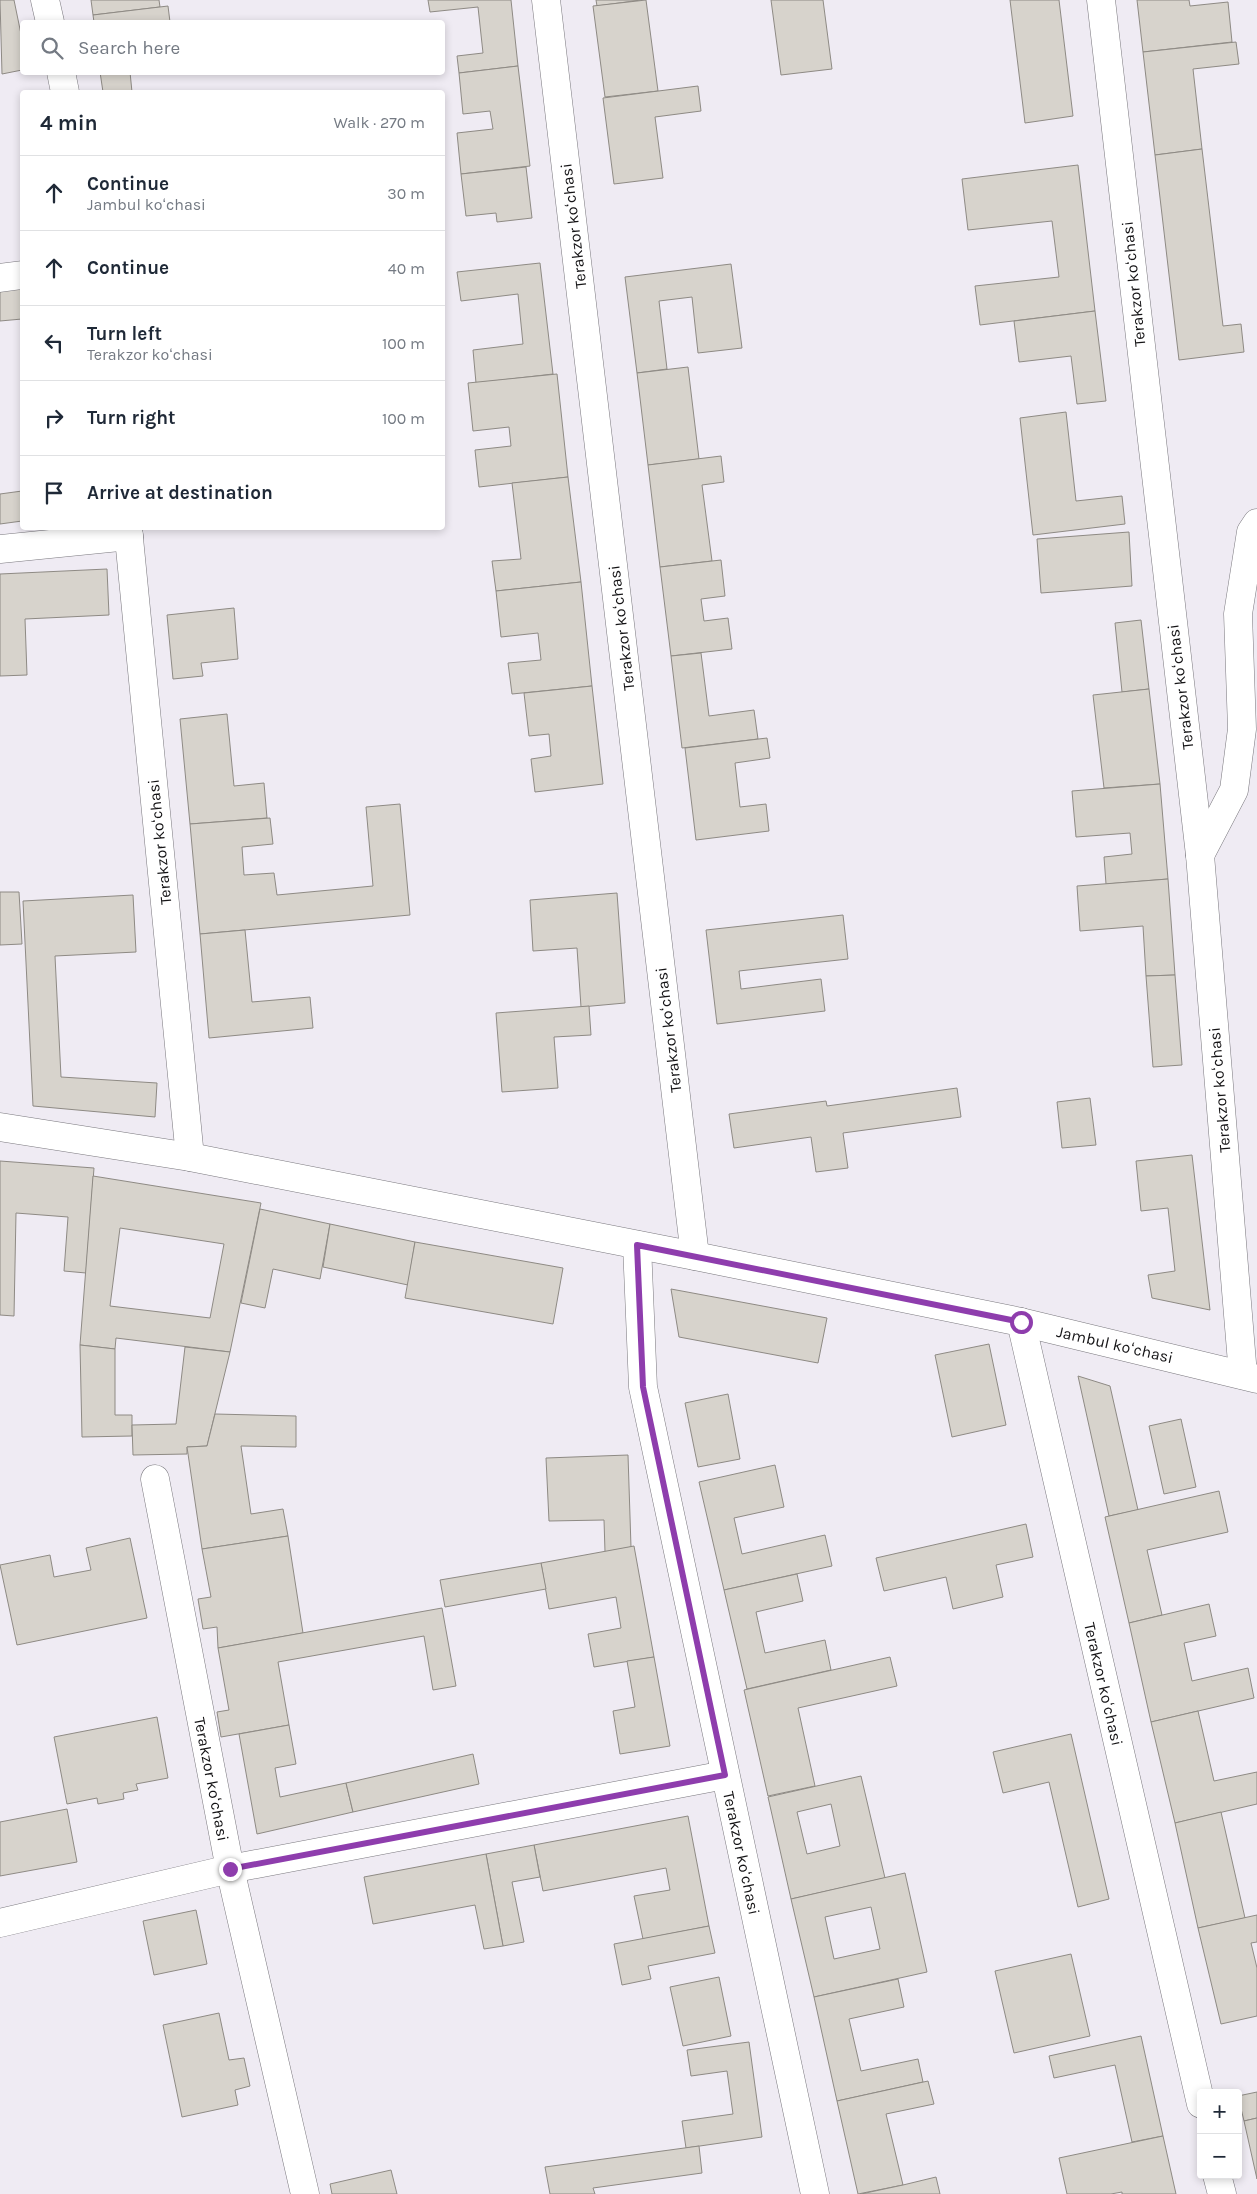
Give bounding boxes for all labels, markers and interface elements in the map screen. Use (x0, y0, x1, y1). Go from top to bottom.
search box (20, 20, 445, 75)
icon: search (38, 34, 66, 62)
text: Search here (78, 37, 180, 59)
text: 4 min (40, 111, 98, 135)
text: Walk · 270 m (333, 113, 425, 132)
street label: Terakzor koʻchasi (556, 162, 591, 290)
text: Continue (87, 173, 169, 195)
icon: ahead (40, 179, 68, 207)
text: 30 m (387, 184, 425, 203)
text: Jambul koʻchasi (87, 195, 206, 214)
street label: Terakzor koʻchasi (1117, 220, 1150, 347)
icon: ahead (40, 254, 68, 282)
text: Continue (87, 257, 169, 279)
text: 40 m (388, 259, 425, 278)
text: Turn left (87, 323, 162, 345)
icon: left (40, 329, 68, 357)
text: 100 m (382, 334, 425, 353)
text: Terakzor koʻchasi (87, 345, 213, 364)
icon: right (40, 404, 68, 432)
text: Turn right (87, 407, 176, 429)
text: 100 m (382, 409, 425, 428)
icon: arrive (40, 479, 68, 507)
text: Arrive at destination (87, 482, 273, 504)
street label: Terakzor koʻchasi (604, 564, 639, 692)
street label: Terakzor koʻchasi (1163, 623, 1198, 751)
street label: Terakzor koʻchasi (143, 778, 176, 905)
street label: Terakzor koʻchasi (651, 966, 686, 1094)
street label: Terakzor koʻchasi (1205, 1026, 1234, 1153)
route start (1010, 1311, 1033, 1334)
street label: Jambul koʻchasi (1055, 1322, 1175, 1367)
street label: Terakzor koʻchasi (1080, 1621, 1127, 1748)
street label: Terakzor koʻchasi (190, 1716, 233, 1843)
street label: Terakzor koʻchasi (719, 1790, 764, 1917)
route end (219, 1858, 242, 1881)
map controls (1197, 2089, 1242, 2179)
button: + (1197, 2089, 1242, 2134)
button: − (1197, 2134, 1242, 2179)

